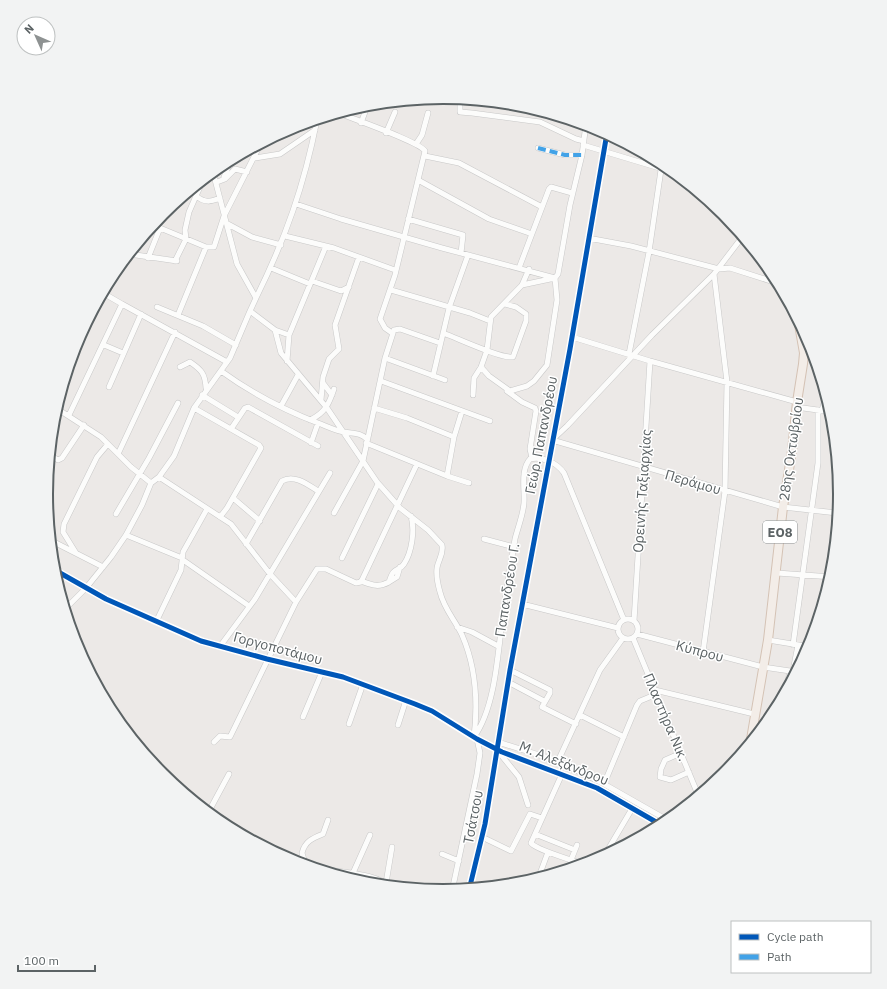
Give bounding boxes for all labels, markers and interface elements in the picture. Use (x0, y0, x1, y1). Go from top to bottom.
north arrow (16, 16, 56, 56)
text: N (21, 21, 37, 37)
street label: Γεώρ. Παπανδρέου (521, 374, 561, 496)
street label: 28ης Οκτωβρίου (775, 396, 807, 502)
street label: Ορεινής Ταξιαρχίας (629, 428, 655, 553)
street label: Περάμου (663, 465, 723, 499)
road number: ΕΟ8 (763, 521, 797, 543)
street label: Παπανδρέου Γ. (491, 542, 523, 638)
street label: Γοργοποτάμου (231, 627, 325, 669)
street label: Κύπρου (674, 636, 726, 666)
street label: Πλαστήρα Νικ. (639, 670, 693, 764)
street label: Μ. Αλεξάνδρου (516, 737, 612, 789)
street label: Τσάτσου (459, 788, 487, 846)
legend (731, 921, 871, 973)
text: Cycle path (767, 929, 824, 944)
scale bar (18, 947, 95, 973)
text: Path (767, 949, 792, 964)
text: 100 m (24, 953, 59, 968)

